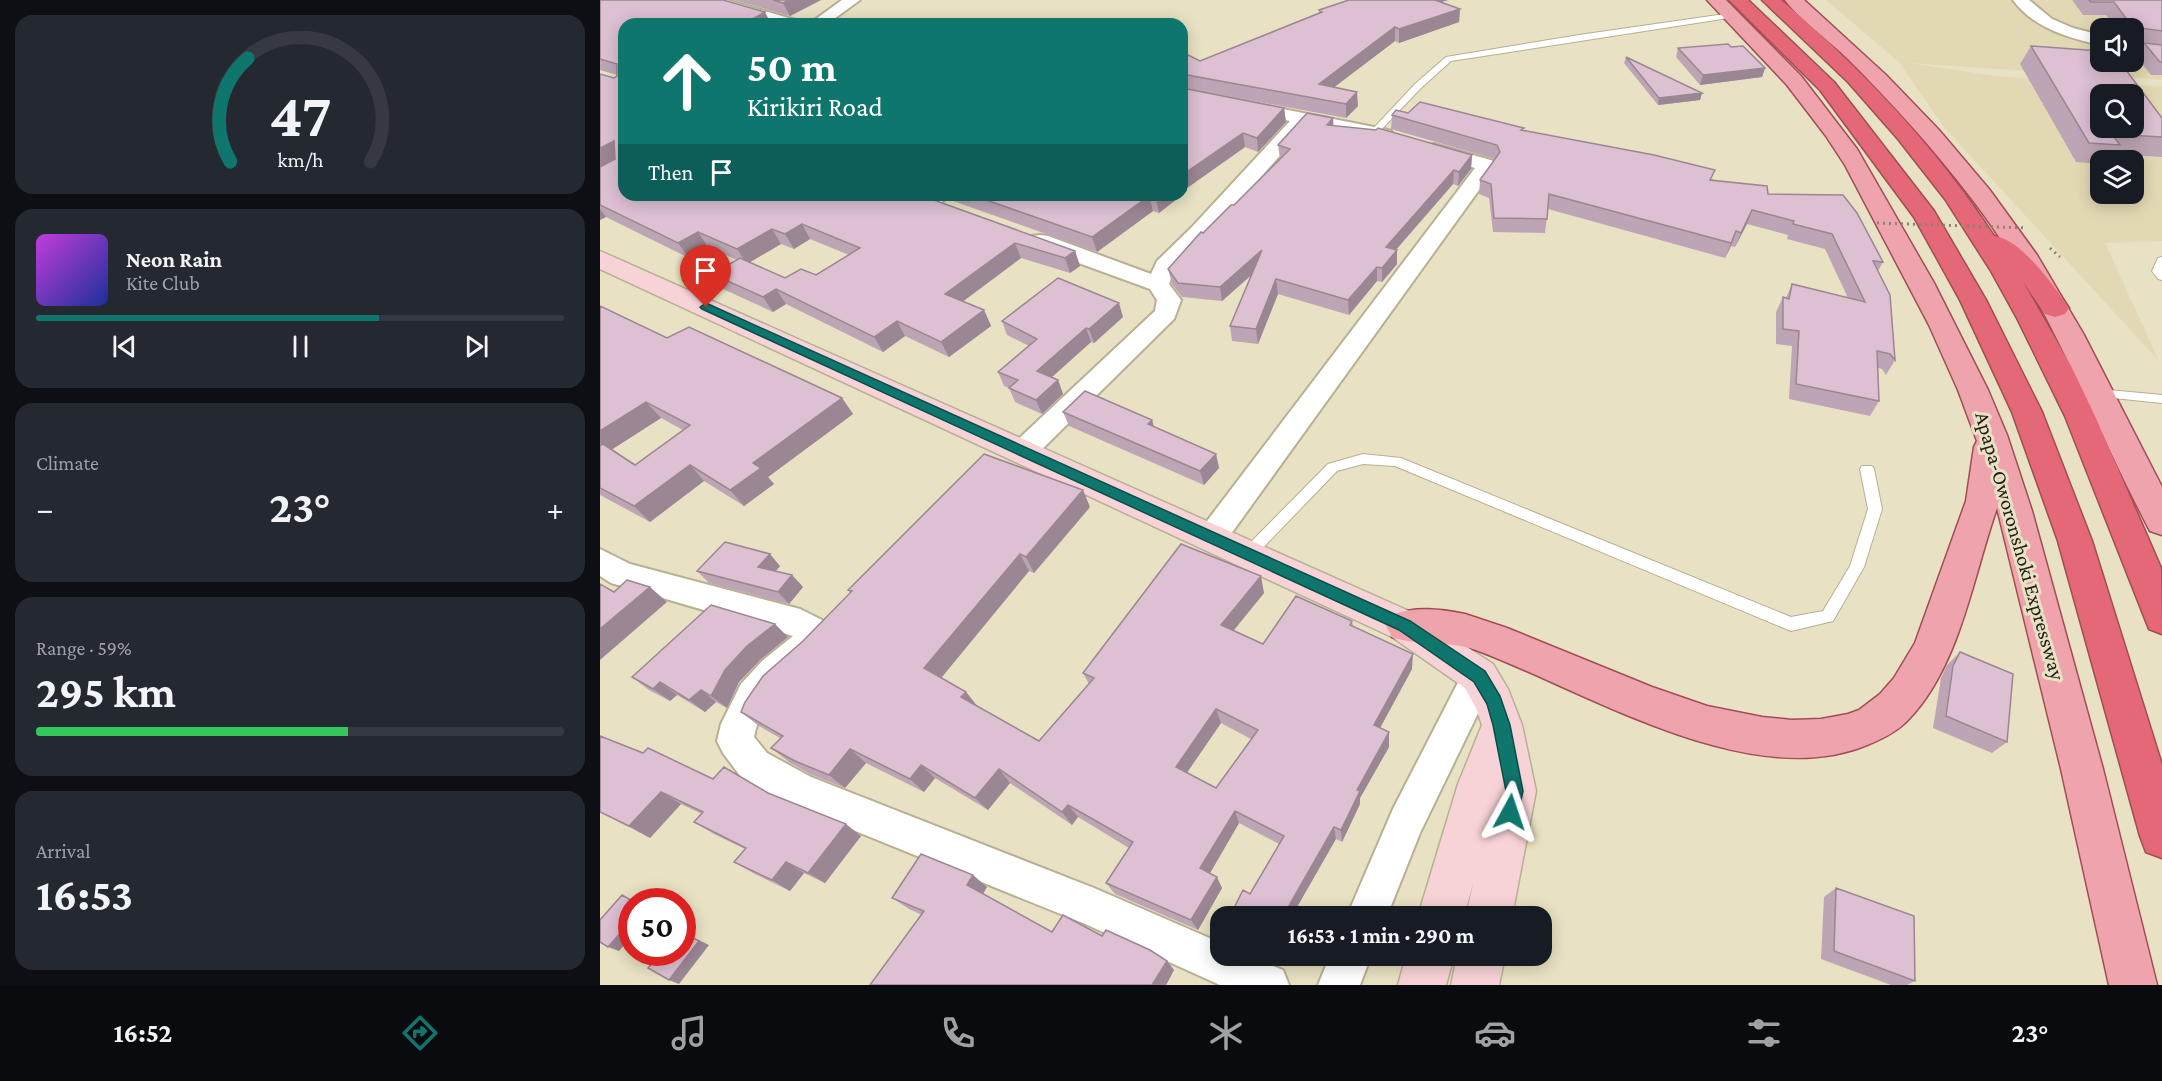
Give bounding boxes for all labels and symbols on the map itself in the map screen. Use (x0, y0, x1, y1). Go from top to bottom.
pin (680, 245, 731, 307)
street label: Apapa-Oworonshoki Expressway (1970, 409, 2070, 683)
position arrow (1478, 780, 1542, 844)
speed limit sign: 50 (618, 888, 696, 966)

